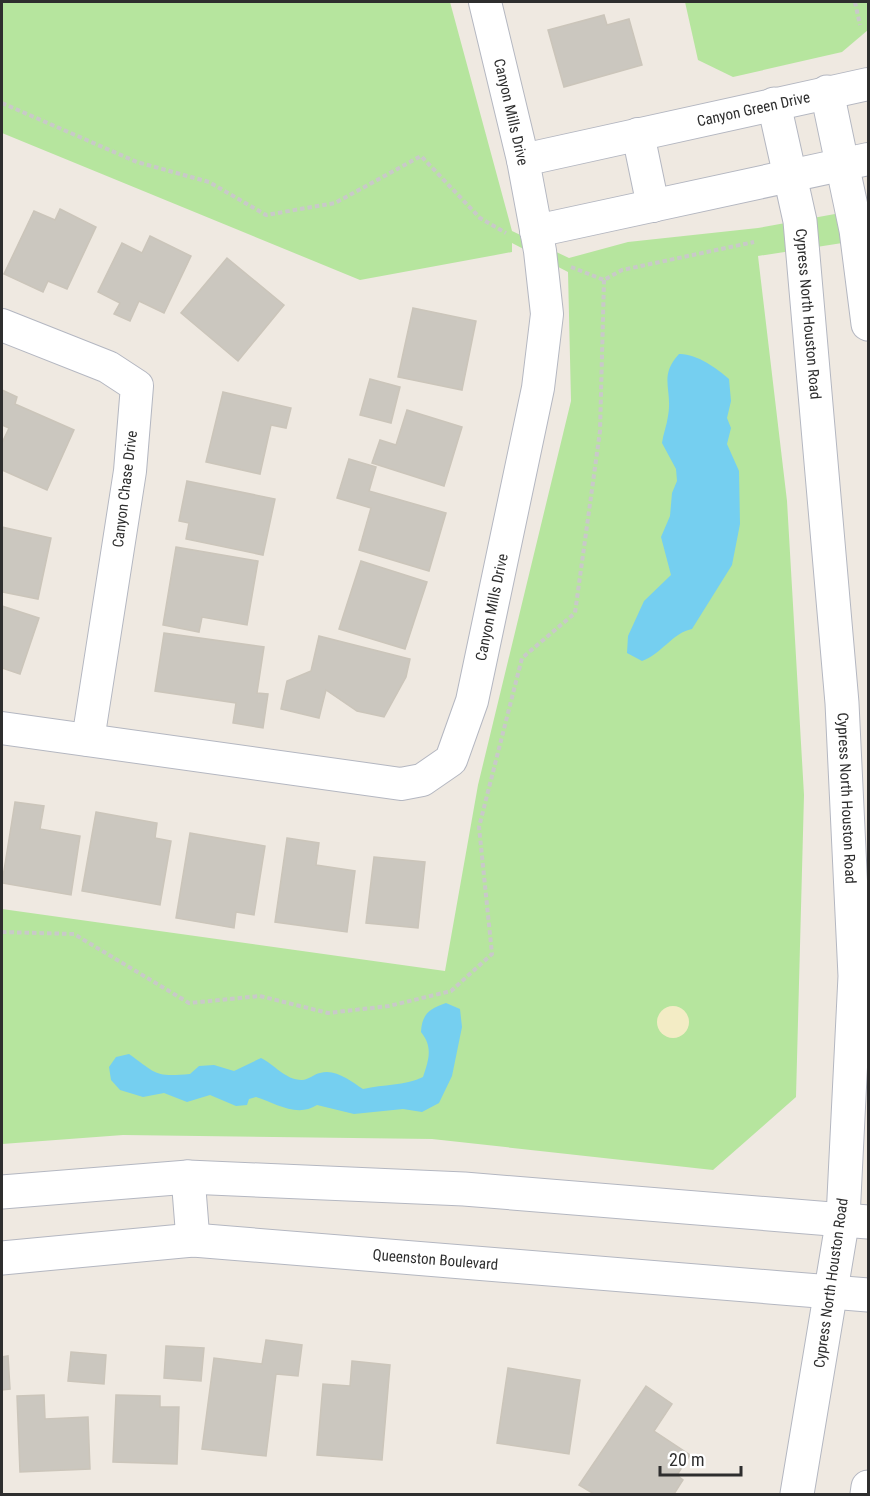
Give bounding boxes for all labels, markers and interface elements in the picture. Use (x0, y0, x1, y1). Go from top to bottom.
street label: Canyon Mills Drive (490, 57, 532, 167)
street label: Canyon Green Drive (695, 88, 812, 130)
street label: Cypress North Houston Road (792, 228, 824, 400)
street label: Canyon Chase Drive (109, 430, 141, 548)
street label: Canyon Mills Drive (472, 552, 512, 663)
street label: Cypress North Houston Road (833, 712, 860, 884)
street label: Cypress North Houston Road (810, 1197, 852, 1369)
street label: Queenston Boulevard (372, 1246, 499, 1274)
scale bar (660, 1439, 741, 1477)
text: 20 m (669, 1449, 704, 1470)

